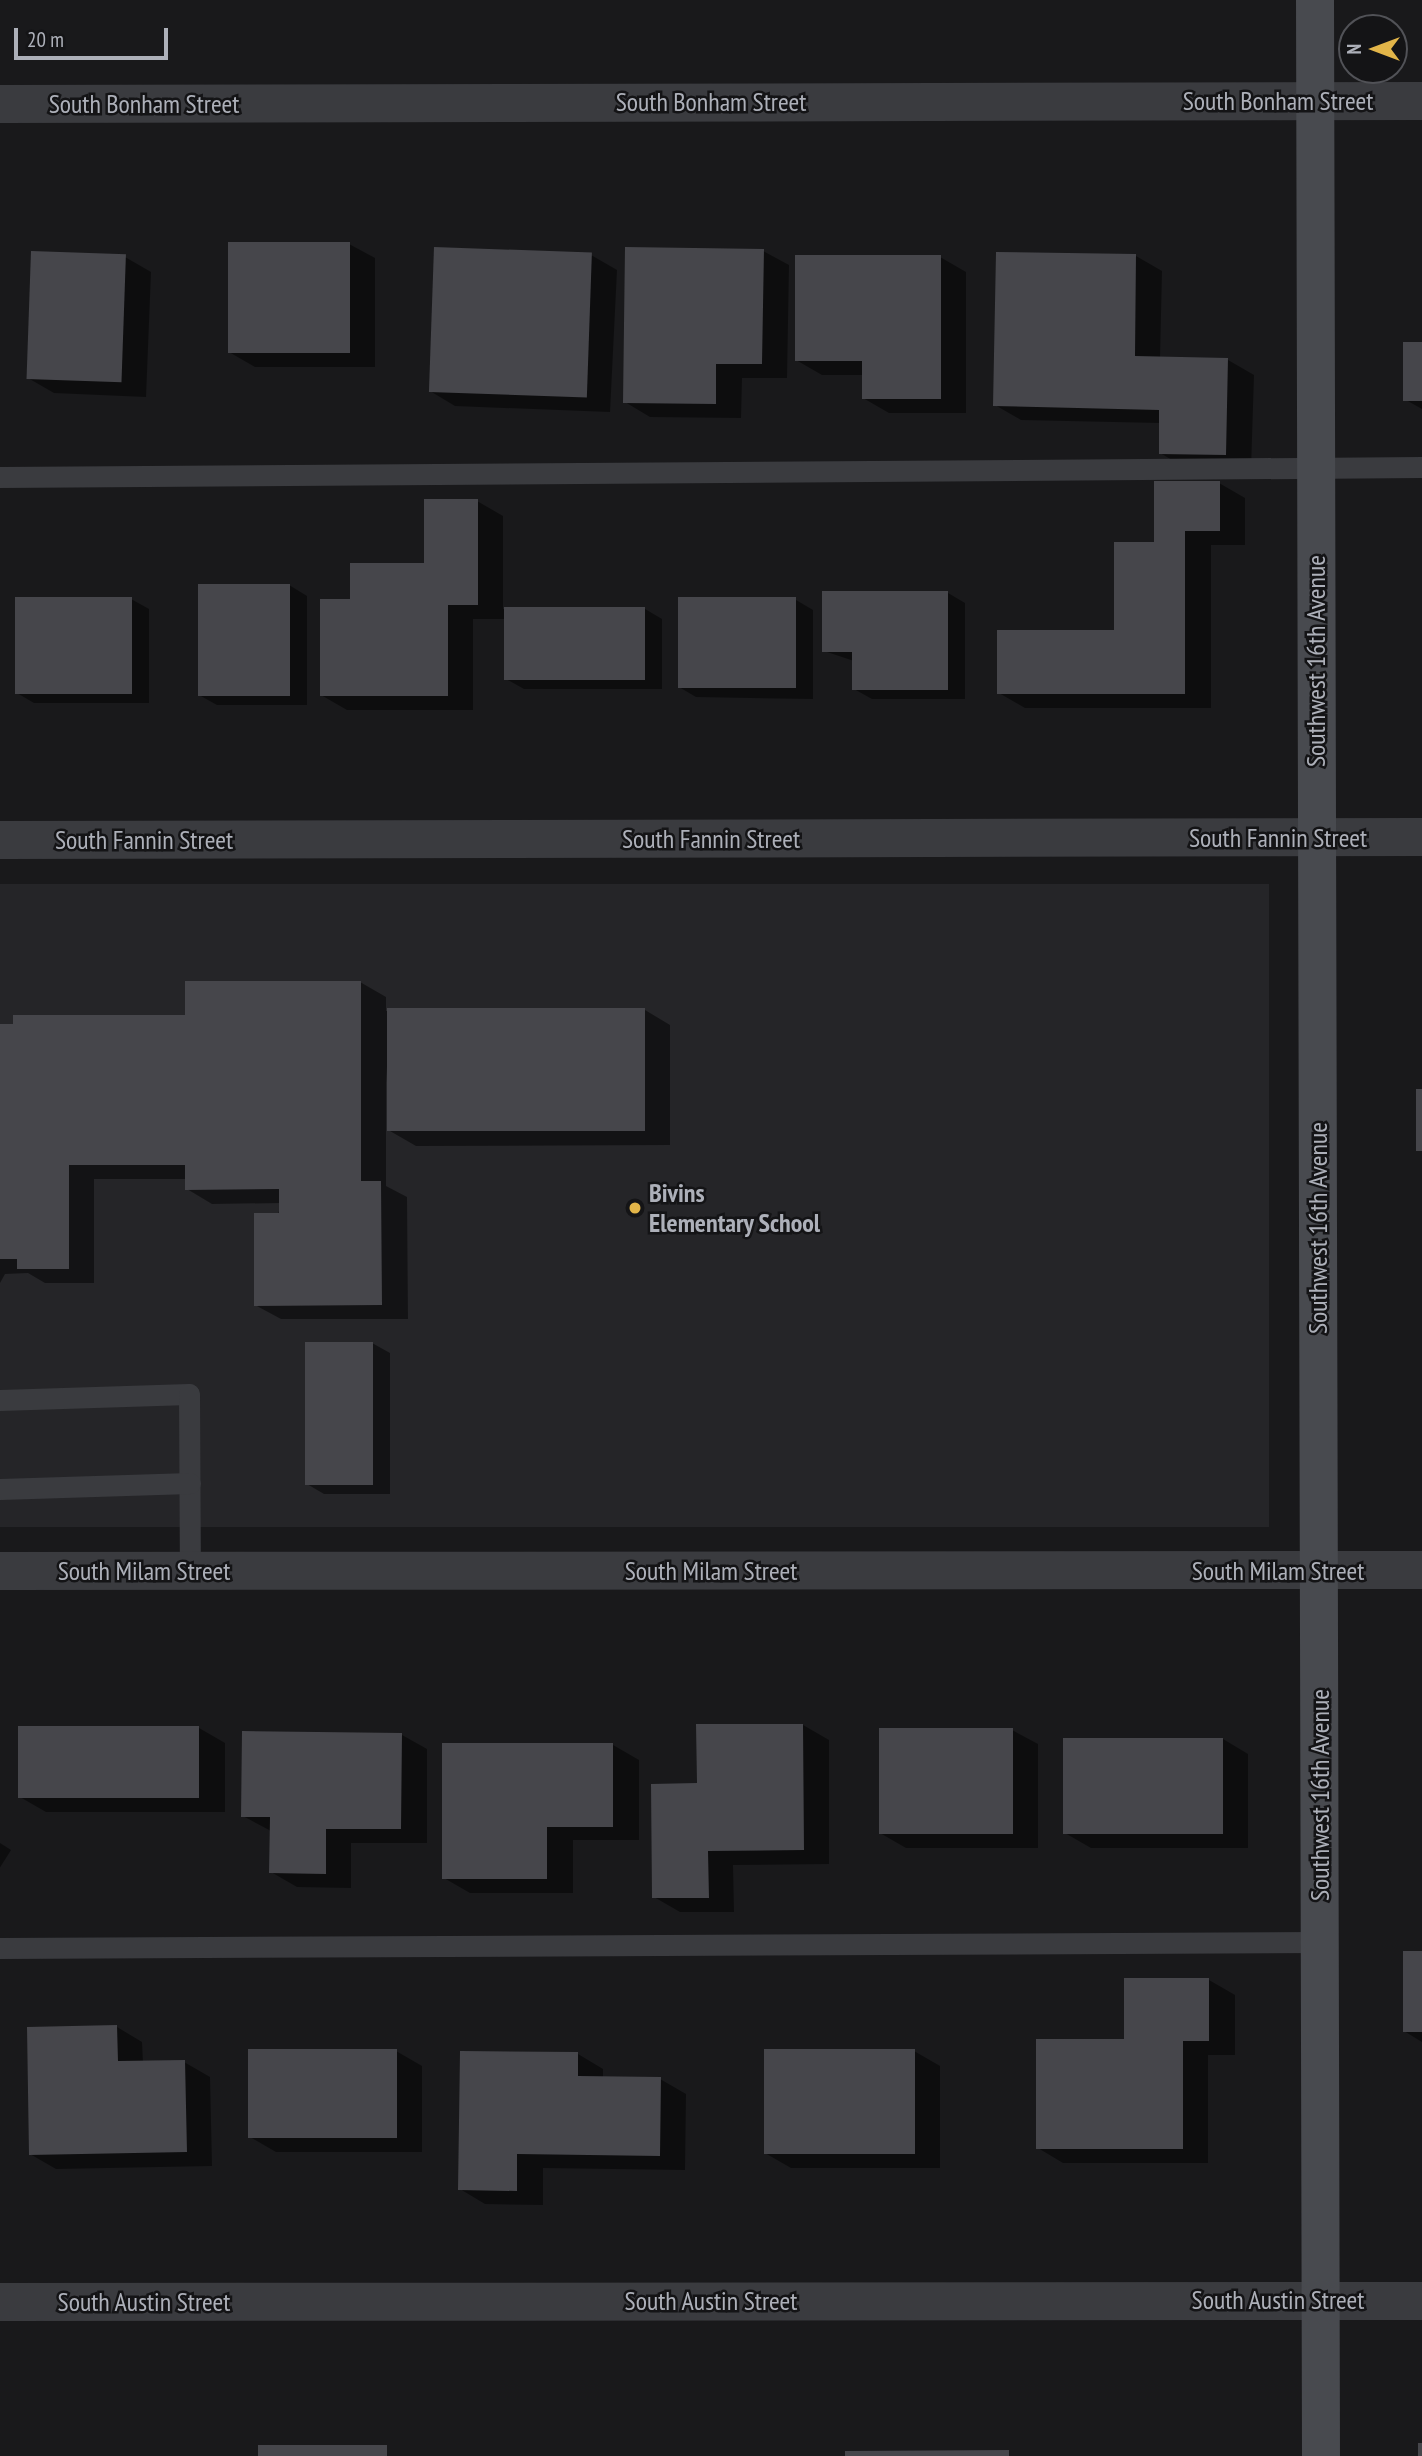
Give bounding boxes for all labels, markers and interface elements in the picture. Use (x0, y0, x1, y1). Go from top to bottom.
scale bar (18, 14, 172, 58)
north arrow (1338, 14, 1408, 84)
text: 20 m (27, 26, 64, 53)
text: N (1342, 44, 1366, 54)
street label: South Bonham Street (1183, 85, 1373, 117)
street label: South Bonham Street (616, 86, 806, 118)
street label: South Bonham Street (49, 88, 239, 120)
street label: Southwest 16th Avenue (1300, 555, 1332, 767)
street label: South Fannin Street (1189, 822, 1367, 854)
street label: South Fannin Street (622, 823, 800, 855)
street label: South Fannin Street (55, 824, 233, 856)
street label: Southwest 16th Avenue (1302, 1122, 1334, 1334)
place label: Bivins Elementary School (649, 1177, 821, 1238)
marker: Bivins Elementary School (627, 1200, 643, 1216)
street label: South Milam Street (58, 1555, 230, 1587)
street label: South Milam Street (625, 1555, 797, 1587)
street label: South Milam Street (1192, 1555, 1364, 1587)
street label: Southwest 16th Avenue (1304, 1689, 1336, 1901)
street label: South Austin Street (1191, 2284, 1365, 2316)
street label: South Austin Street (624, 2285, 798, 2317)
street label: South Austin Street (57, 2286, 231, 2318)

